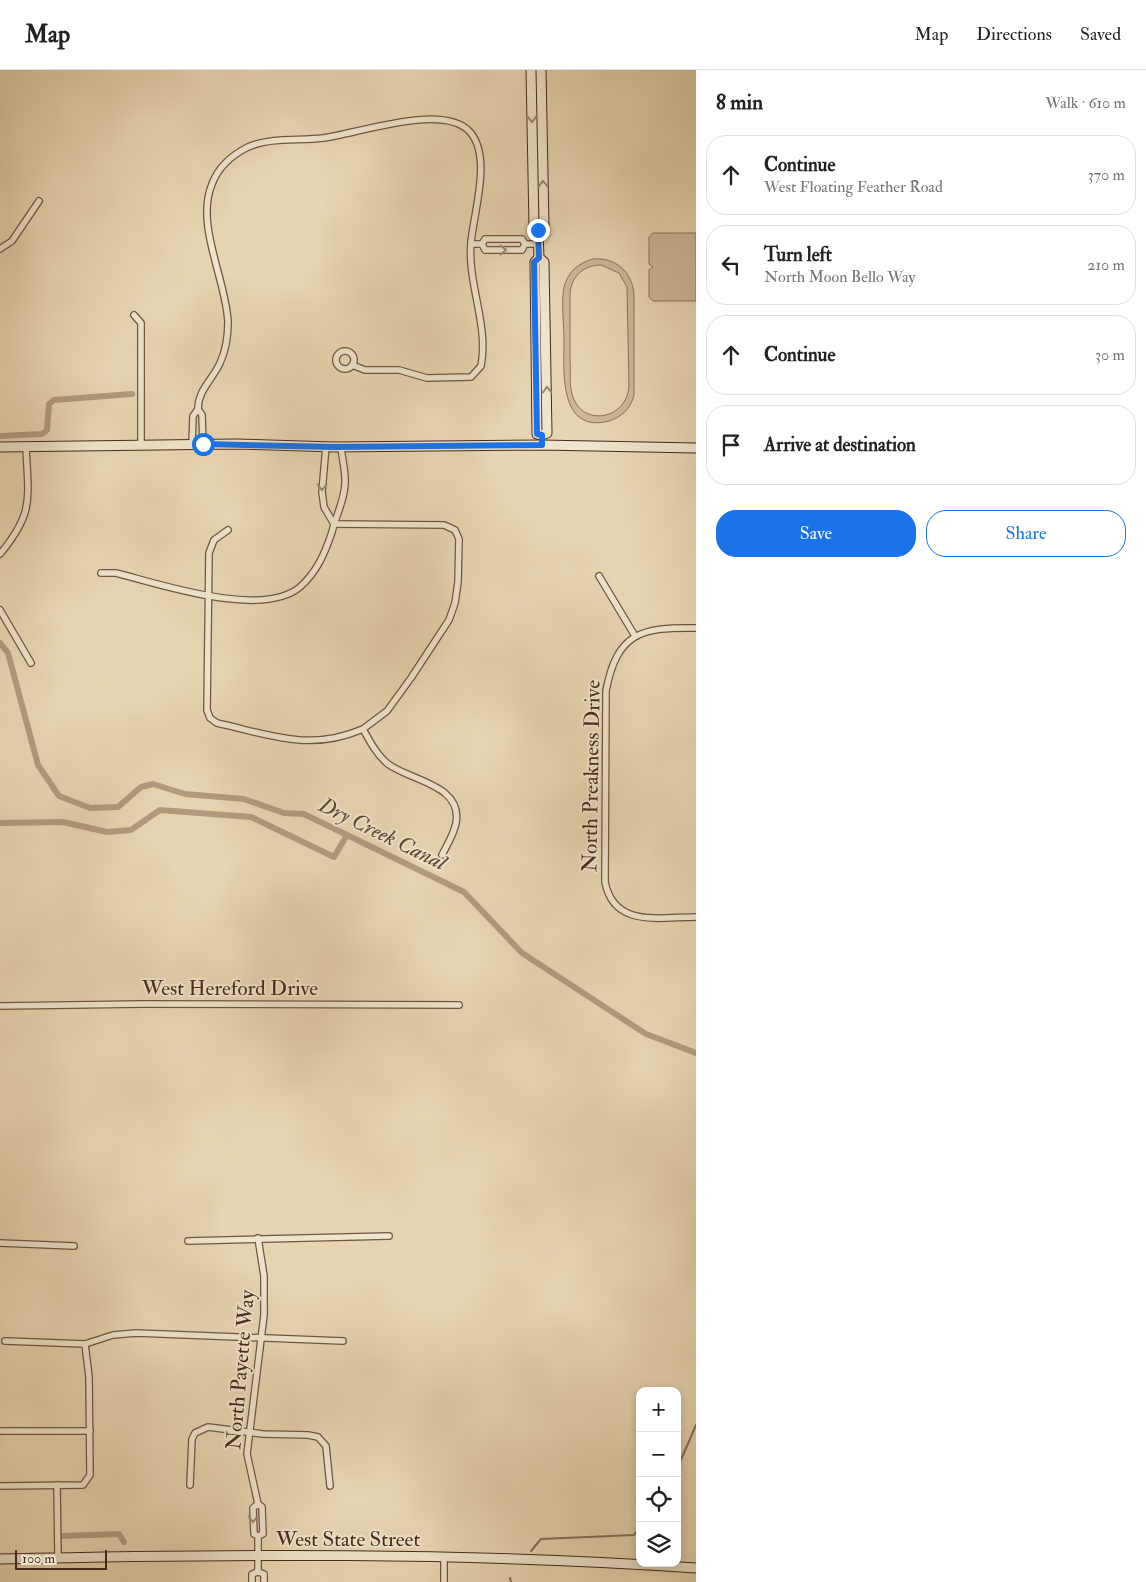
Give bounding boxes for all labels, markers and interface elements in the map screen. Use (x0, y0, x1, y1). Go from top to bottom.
text: Map (25, 19, 70, 50)
text: Map (915, 23, 948, 46)
text: Directions (976, 23, 1052, 46)
text: Saved (1080, 23, 1121, 46)
text: 8 min (716, 89, 763, 116)
text: Walk · 610 m (1045, 93, 1126, 113)
one-way arrow (527, 115, 537, 123)
text: Continue (764, 153, 835, 177)
icon: ahead (717, 161, 745, 189)
text: 370 m (1088, 165, 1125, 185)
text: West Floating Feather Road (764, 177, 943, 197)
one-way arrow (538, 180, 549, 188)
route end (527, 219, 550, 242)
text: Turn left (764, 243, 832, 267)
one-way arrow (500, 245, 508, 255)
icon: left (717, 251, 745, 279)
text: 210 m (1087, 255, 1125, 275)
text: North Moon Bello Way (764, 267, 915, 287)
icon: ahead (717, 341, 745, 369)
text: Continue (764, 343, 835, 367)
text: 30 m (1095, 345, 1125, 365)
one-way arrow (541, 386, 552, 394)
icon: arrive (717, 431, 745, 459)
route start (192, 433, 215, 456)
text: Arrive at destination (764, 433, 916, 457)
one-way arrow (317, 483, 328, 491)
button: Save (716, 510, 916, 557)
button: Share (926, 510, 1126, 557)
street label: North Preakness Drive (576, 679, 607, 872)
water label: Dry Creek Canal (313, 791, 453, 878)
street label: West Hereford Drive (141, 975, 318, 1002)
street label: North Payette Way (220, 1288, 261, 1451)
map controls (636, 1387, 681, 1567)
button: + (636, 1387, 681, 1432)
button: − (636, 1432, 681, 1477)
button: locate (636, 1477, 681, 1522)
one-way arrow (248, 1516, 258, 1524)
button: layers (636, 1522, 681, 1567)
street label: West State Street (275, 1526, 420, 1553)
scale bar (15, 1547, 108, 1570)
text: 100 m (22, 1550, 55, 1567)

